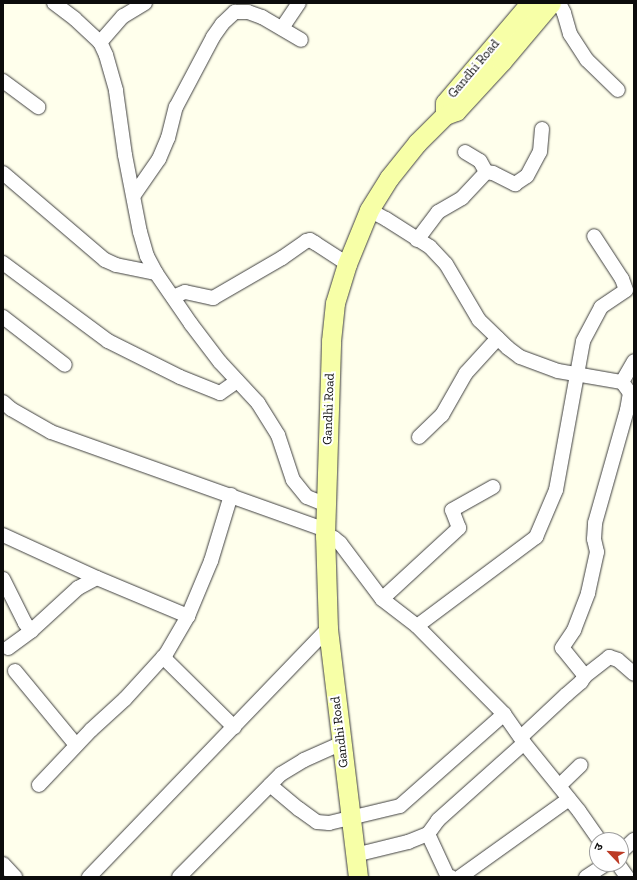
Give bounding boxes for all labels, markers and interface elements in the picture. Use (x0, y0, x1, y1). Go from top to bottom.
street label: Gandhi Road (445, 37, 503, 101)
street label: Gandhi Road (320, 373, 338, 445)
street label: Gandhi Road (328, 695, 352, 769)
north arrow (589, 832, 629, 872)
text: उ (591, 841, 606, 853)

